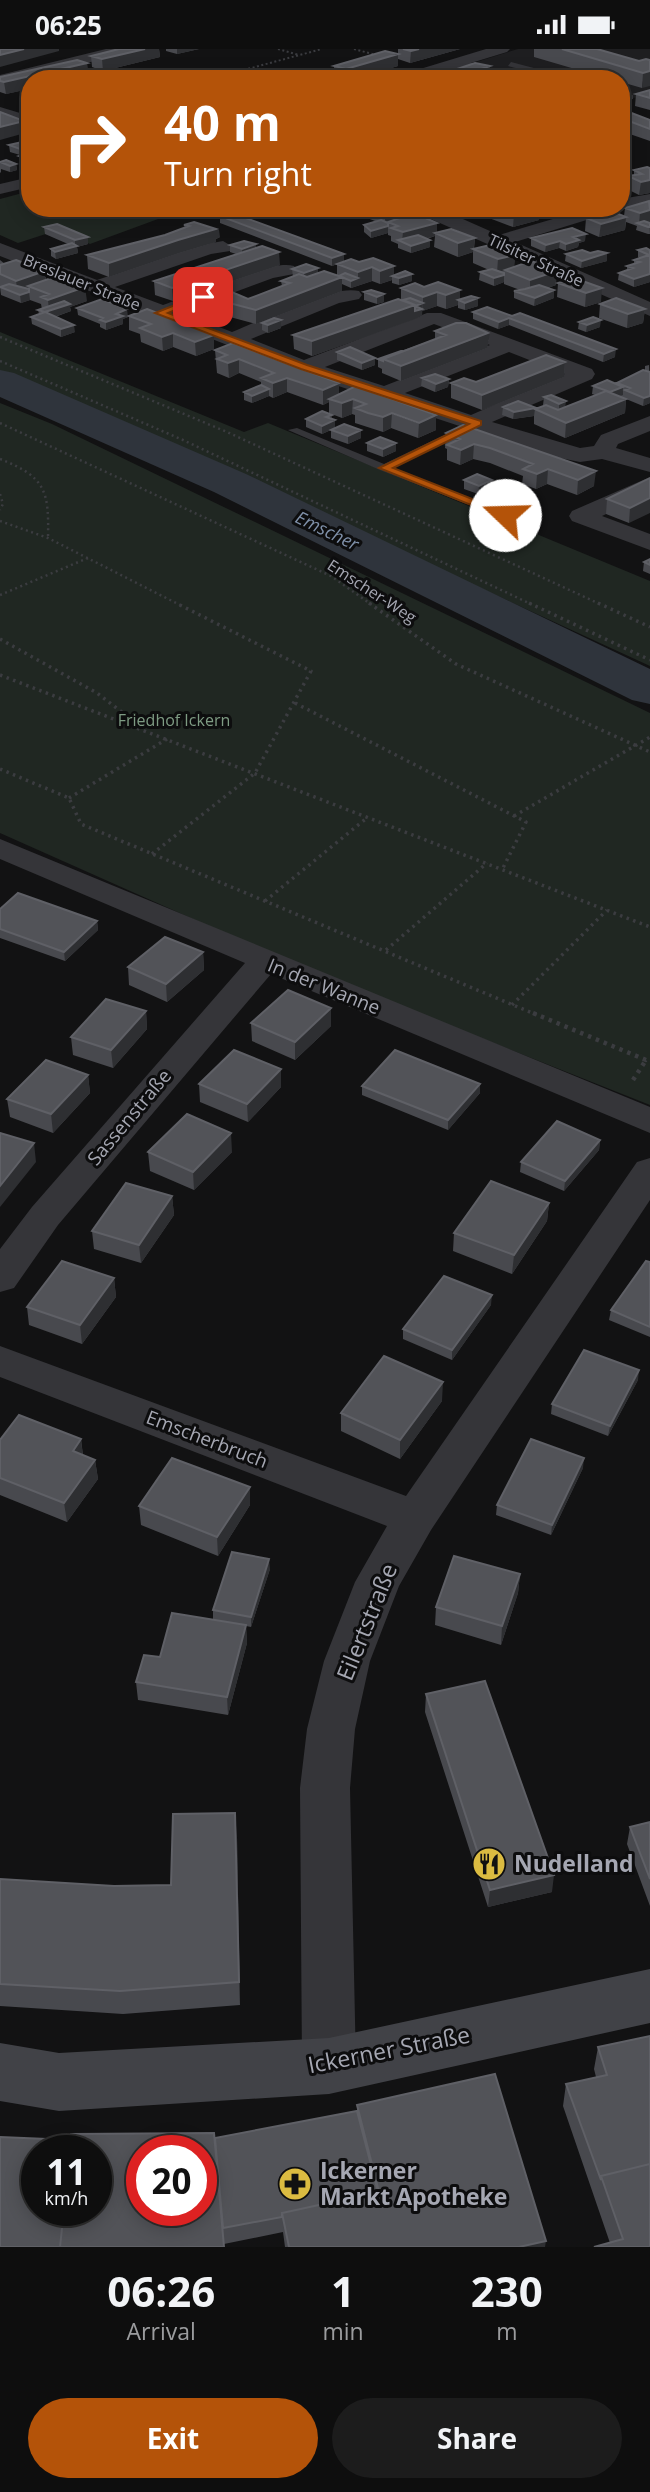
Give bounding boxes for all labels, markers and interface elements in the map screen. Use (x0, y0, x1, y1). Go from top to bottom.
text: 06:25 (35, 7, 102, 43)
text: 40 m (164, 89, 281, 155)
icon: right (49, 98, 140, 189)
text: Turn right (164, 152, 312, 195)
street label: Tilsiter Straße (485, 228, 587, 292)
street label: Breslauer Straße (20, 248, 144, 316)
pin (173, 267, 233, 327)
icon: arrive (184, 278, 222, 316)
position arrow (468, 478, 542, 552)
water label: Emscher (292, 505, 364, 556)
street label: Emscher-Weg (323, 554, 421, 628)
park label: Friedhof Ickern (118, 709, 230, 731)
street label: In der Wanne (264, 952, 384, 1020)
street label: Sassenstraße (81, 1063, 177, 1171)
street label: Emscherbruch (143, 1404, 271, 1474)
street label: Eilertstraße (328, 1558, 404, 1685)
restaurant icon: Nudelland (470, 1845, 508, 1883)
place label: Nudelland (514, 1847, 634, 1879)
street label: Ickerner Straße (305, 2018, 473, 2080)
speed limit sign: 20 (126, 2135, 217, 2226)
text: 11 (46, 2148, 87, 2195)
place label: Ickerner Markt Apotheke (320, 2154, 507, 2212)
pharmacy icon: Ickerner Markt Apotheke (276, 2165, 314, 2203)
text: km/h (45, 2186, 88, 2210)
text: 06:26 (107, 2262, 215, 2319)
text: 1 (331, 2262, 355, 2319)
text: 230 (471, 2262, 543, 2319)
text: Arrival (127, 2315, 196, 2347)
text: min (322, 2315, 364, 2347)
text: m (496, 2315, 517, 2347)
button: Exit (28, 2398, 318, 2478)
button: Share (332, 2398, 622, 2478)

